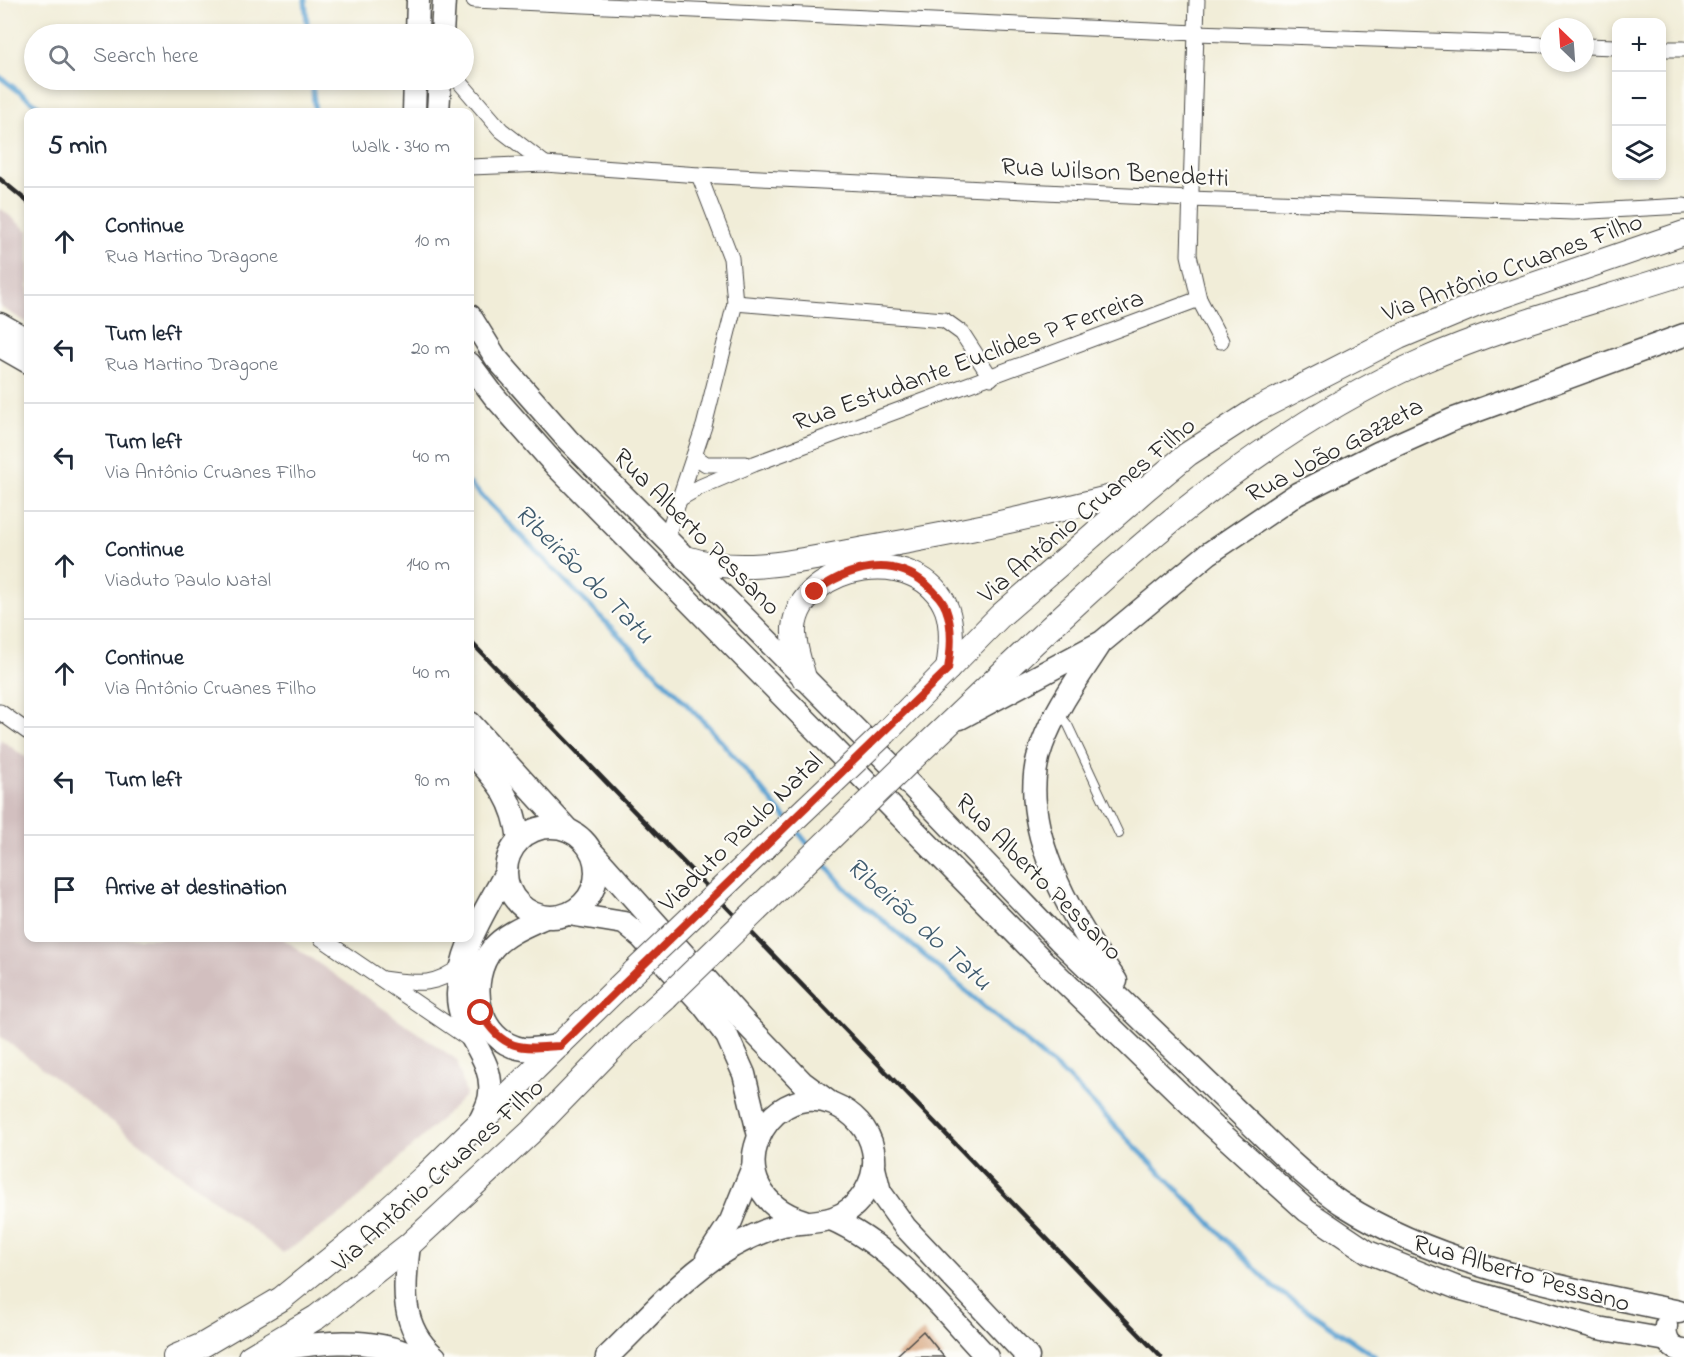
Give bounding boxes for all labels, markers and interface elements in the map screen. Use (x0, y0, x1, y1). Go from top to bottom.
north arrow (1540, 18, 1594, 72)
map controls (1612, 18, 1666, 180)
button: + (1612, 18, 1666, 72)
search box (24, 24, 474, 90)
icon: search (45, 41, 78, 74)
text: Search here (93, 41, 198, 73)
button: − (1612, 72, 1666, 126)
button: layers (1612, 126, 1666, 180)
text: 5 min (48, 128, 107, 166)
text: Walk · 340 m (352, 133, 450, 162)
street label: Rua Wilson Benedetti (1000, 149, 1230, 199)
street label: Via Antônio Cruanes Filho (1377, 204, 1648, 334)
text: Continue (105, 211, 184, 243)
icon: ahead (48, 225, 81, 258)
text: 10 m (414, 227, 450, 256)
text: Rua Martino Dragone (105, 243, 278, 272)
street label: Rua Estudante Euclides P Ferreira (788, 281, 1150, 443)
text: Turn left (105, 319, 182, 351)
icon: left (48, 333, 81, 366)
text: 20 m (411, 335, 450, 364)
text: Rua Martino Dragone (105, 351, 278, 380)
street label: Rua João Gazzeta (1240, 389, 1431, 514)
street label: Via Antônio Cruanes Filho (970, 409, 1205, 615)
text: Turn left (105, 427, 182, 459)
street label: Rua Alberto Pessano (603, 440, 789, 626)
icon: left (48, 441, 81, 474)
text: 40 m (413, 443, 450, 472)
text: Via Antônio Cruanes Filho (105, 459, 316, 488)
water label: Ribeirão do Tatu (504, 496, 662, 654)
text: Continue (105, 535, 184, 567)
icon: ahead (48, 549, 81, 582)
text: 140 m (406, 551, 450, 580)
text: Viaduto Paulo Natal (105, 567, 271, 596)
route end (801, 578, 827, 604)
text: Continue (105, 643, 184, 675)
icon: ahead (48, 657, 81, 690)
text: 40 m (413, 659, 450, 688)
text: Via Antônio Cruanes Filho (105, 675, 316, 704)
street label: Viaduto Paulo Natal (651, 745, 833, 922)
icon: left (48, 765, 81, 798)
text: Turn left (105, 765, 182, 797)
text: 90 m (415, 767, 450, 796)
street label: Rua Alberto Pessano (945, 785, 1131, 971)
water label: Ribeirão do Tatu (837, 849, 1000, 1001)
icon: arrive (48, 873, 81, 906)
text: Arrive at destination (105, 873, 287, 905)
route start (467, 999, 493, 1025)
street label: Via Antônio Cruanes Filho (324, 1070, 554, 1283)
street label: Rua Alberto Pessano (1408, 1226, 1634, 1324)

